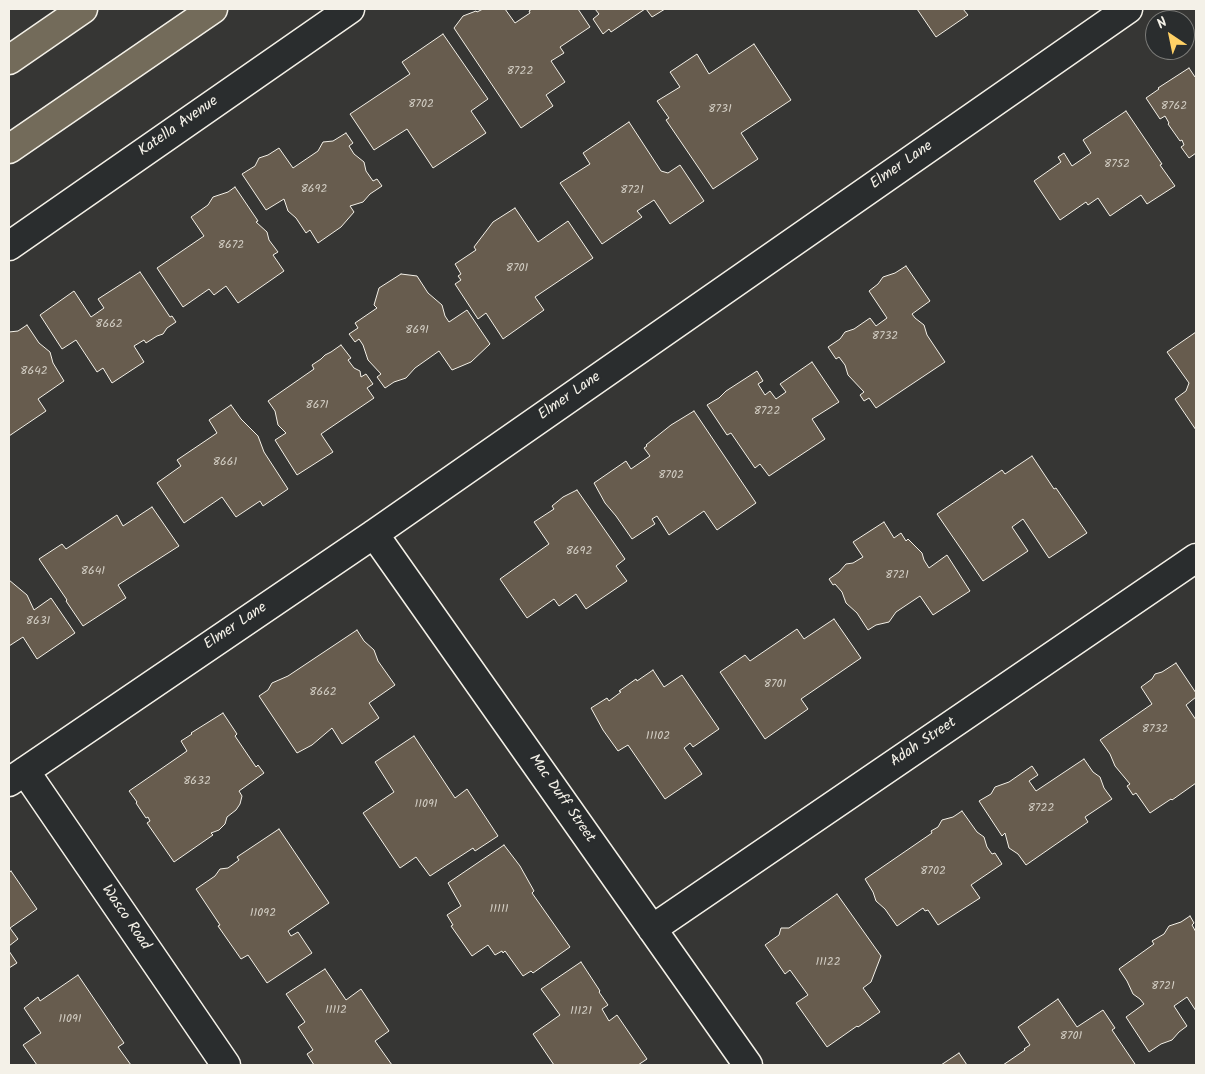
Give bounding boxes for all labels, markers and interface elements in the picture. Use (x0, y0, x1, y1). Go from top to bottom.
north arrow (1145, 10, 1195, 60)
text: N (1152, 12, 1172, 35)
house number: 8722 (507, 65, 533, 79)
street label: Katella Avenue (136, 93, 222, 161)
house number: 8702 (408, 98, 434, 112)
house number: 8762 (1161, 100, 1187, 114)
house number: 8731 (708, 103, 732, 117)
street label: Elmer Lane (867, 138, 937, 194)
house number: 8752 (1104, 158, 1130, 172)
house number: 8692 (301, 183, 327, 197)
house number: 8721 (620, 184, 644, 198)
house number: 8672 (218, 239, 244, 253)
house number: 8701 (506, 262, 528, 276)
house number: 8662 (95, 318, 123, 332)
house number: 8691 (405, 324, 429, 338)
house number: 8732 (872, 330, 898, 344)
house number: 8642 (20, 365, 48, 379)
street label: Elmer Lane (535, 369, 605, 425)
house number: 8671 (305, 399, 329, 413)
house number: 8722 (754, 405, 780, 419)
house number: 8661 (213, 456, 237, 470)
house number: 8702 (658, 469, 684, 483)
house number: 8692 (566, 545, 592, 559)
house number: 8641 (81, 565, 105, 579)
house number: 8721 (885, 569, 909, 583)
street label: Elmer Lane (201, 599, 271, 655)
house number: 8631 (26, 615, 50, 629)
house number: 8701 (764, 678, 786, 692)
house number: 8662 (309, 686, 337, 700)
street label: Adah Street (888, 714, 960, 772)
house number: 8732 (1142, 723, 1168, 737)
house number: 11102 (646, 730, 670, 744)
street label: Mac Duff Street (524, 751, 598, 847)
house number: 8632 (183, 775, 211, 789)
house number: 11091 (414, 798, 438, 812)
house number: 8722 (1028, 802, 1054, 816)
house number: 8702 (920, 865, 946, 879)
street label: Wasco Road (97, 882, 153, 954)
house number: 11111 (490, 903, 508, 917)
house number: 11092 (250, 907, 276, 921)
house number: 11122 (815, 956, 841, 970)
house number: 8721 (1151, 980, 1175, 994)
house number: 11112 (325, 1004, 347, 1018)
house number: 11121 (570, 1005, 592, 1019)
house number: 11091 (58, 1013, 82, 1027)
house number: 8701 (1060, 1030, 1082, 1044)

